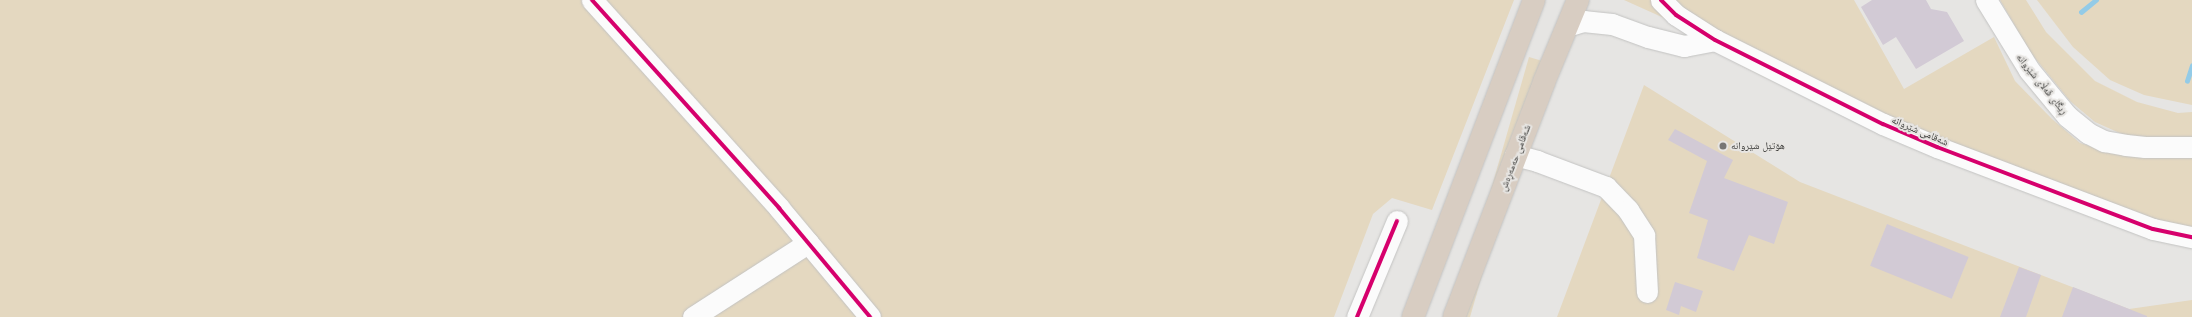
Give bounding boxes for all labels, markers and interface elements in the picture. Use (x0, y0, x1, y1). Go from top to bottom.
street label: ڕیگای قەڵای شێروانە (2014, 51, 2070, 117)
street label: شەقامی شێروانە (1890, 114, 1950, 148)
street label: شەقامی حەمەڕەش (1497, 123, 1533, 193)
place label: هۆتێل شێروانە (1731, 140, 1785, 152)
marker: هۆتێل شێروانە (1718, 141, 1728, 151)

